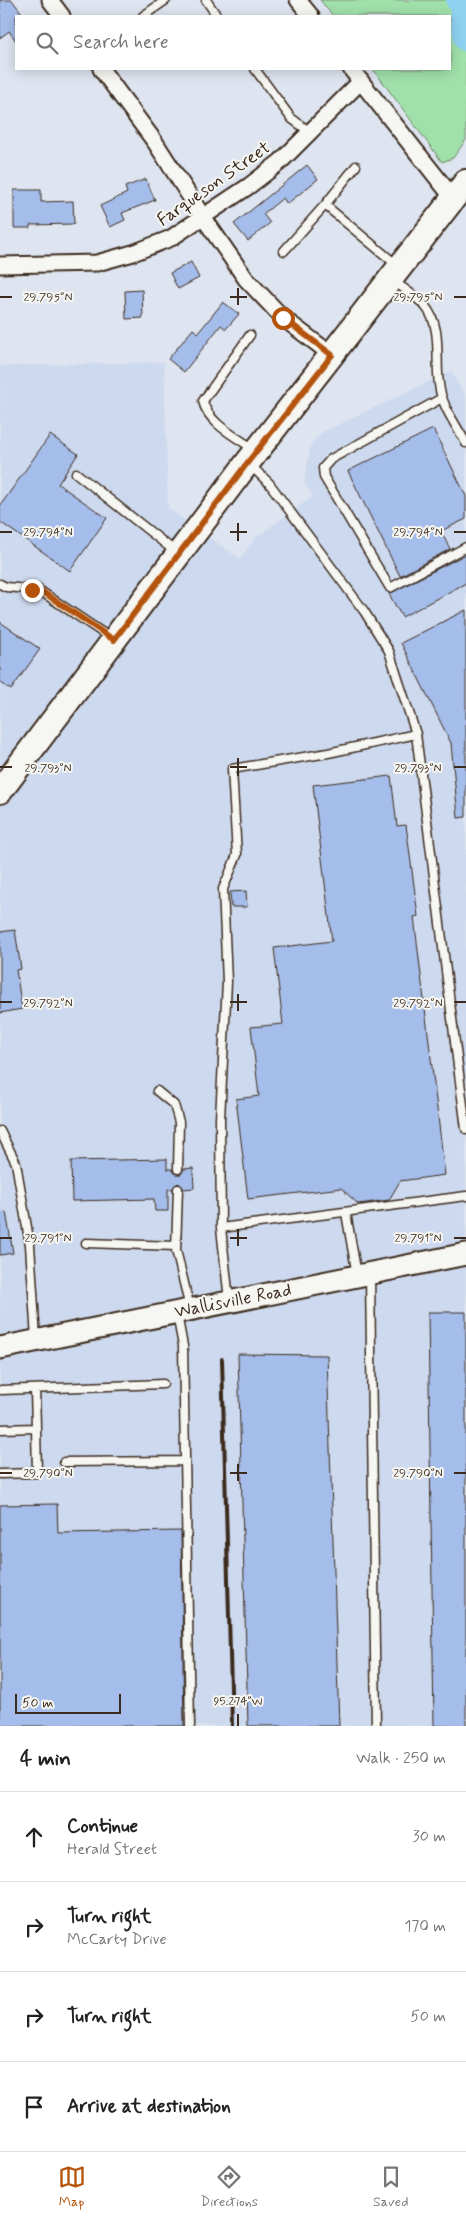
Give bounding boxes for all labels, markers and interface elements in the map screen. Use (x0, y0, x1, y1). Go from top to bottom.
search box (15, 15, 451, 70)
icon: search (33, 29, 61, 57)
text: Search here (73, 30, 169, 55)
street label: Farqueson Street (152, 136, 276, 232)
text: 29.795°N (23, 290, 73, 306)
text: 29.795°N (393, 290, 443, 306)
route start (272, 307, 295, 330)
text: 29.794°N (23, 525, 73, 541)
text: 29.794°N (393, 525, 443, 541)
route end (21, 579, 44, 602)
text: 29.793°N (24, 761, 72, 777)
text: 29.793°N (394, 761, 442, 777)
text: 29.792°N (23, 996, 73, 1012)
text: 29.792°N (393, 996, 443, 1012)
text: 29.791°N (24, 1231, 72, 1247)
text: 29.791°N (394, 1231, 442, 1247)
street label: Wallisville Road (173, 1278, 293, 1324)
text: 29.790°N (23, 1466, 73, 1482)
text: 29.790°N (393, 1466, 443, 1482)
scale bar (15, 1691, 121, 1714)
text: 50 m (22, 1694, 53, 1712)
text: 95.274°W (213, 1694, 263, 1710)
text: 4 min (20, 1745, 71, 1773)
text: Walk · 250 m (356, 1748, 446, 1769)
text: Continue (67, 1814, 138, 1839)
icon: ahead (20, 1823, 48, 1851)
text: 30 m (413, 1826, 446, 1847)
text: Herald Street (67, 1839, 157, 1860)
text: Turn right (67, 1904, 151, 1929)
icon: right (20, 1913, 48, 1941)
text: 170 m (404, 1916, 446, 1937)
text: McCarty Drive (67, 1929, 167, 1950)
icon: right (20, 2003, 48, 2031)
text: Turn right (67, 2004, 151, 2029)
text: 50 m (410, 2006, 446, 2027)
icon: arrive (20, 2093, 48, 2121)
text: Arrive at destination (67, 2094, 231, 2119)
tab: Map (58, 2163, 86, 2211)
tab: Directions (201, 2163, 258, 2211)
tab: Saved (373, 2163, 408, 2211)

